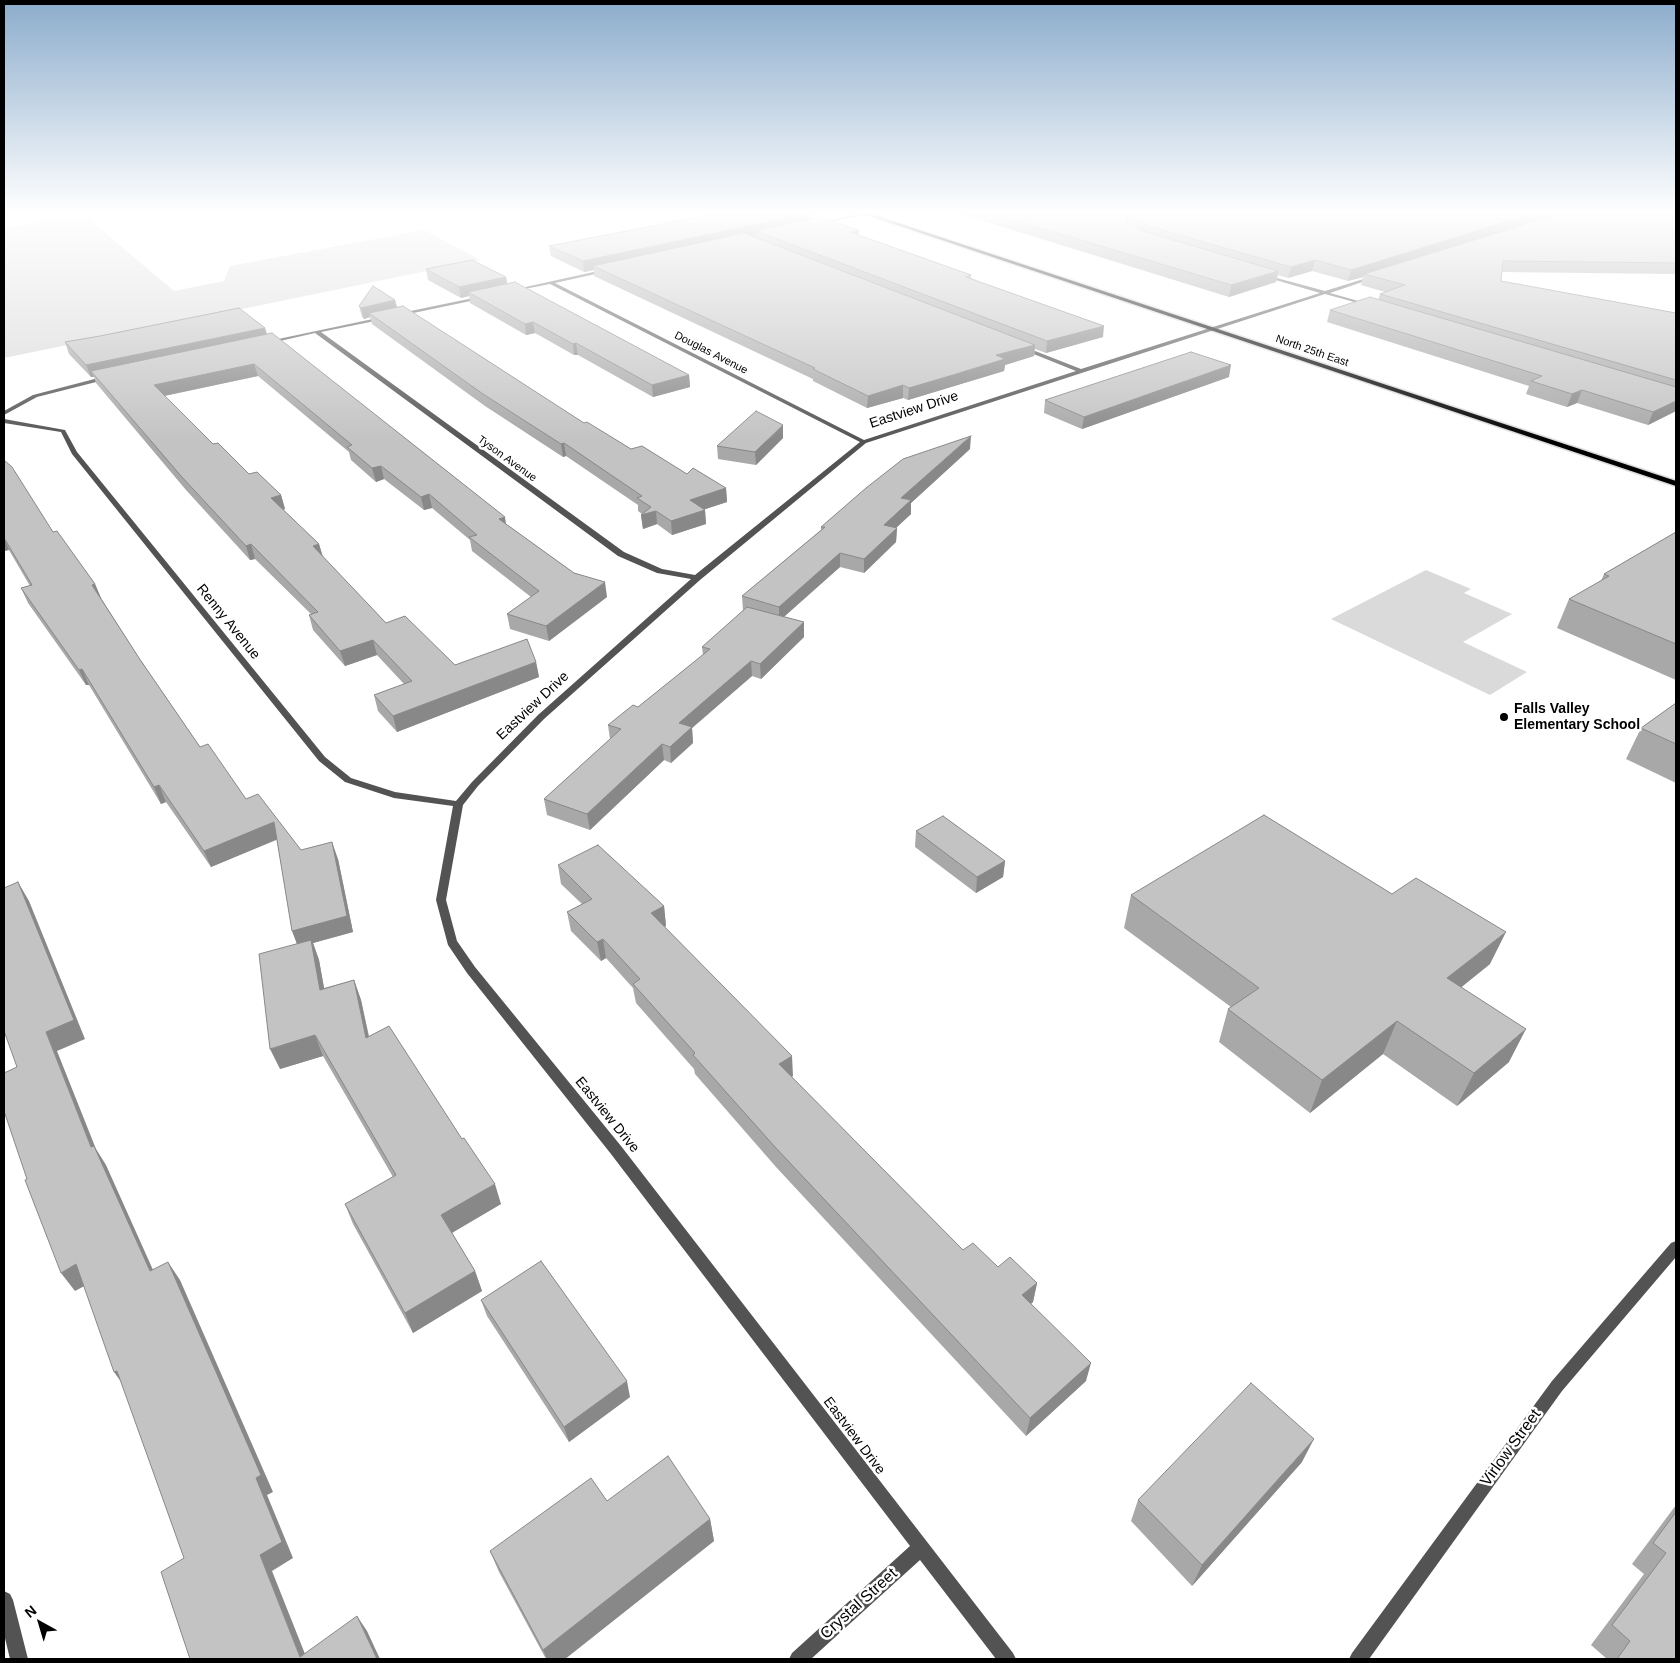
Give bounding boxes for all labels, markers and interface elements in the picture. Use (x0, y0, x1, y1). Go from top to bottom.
street label: Douglas Avenue (672, 329, 750, 377)
street label: North 25th East (1274, 332, 1350, 370)
street label: Eastview Drive (867, 388, 961, 432)
street label: Tyson Avenue (475, 433, 539, 485)
street label: Renny Avenue (193, 581, 263, 663)
street label: Eastview Drive (493, 668, 573, 744)
place label: Falls Valley Elementary School (1514, 701, 1640, 734)
marker: Falls Valley Elementary School (1498, 711, 1510, 723)
street label: Eastview Drive (571, 1074, 643, 1156)
street label: Eastview Drive (819, 1394, 889, 1478)
street label: Virlow Street (1477, 1406, 1545, 1490)
street label: Crystal Street (817, 1564, 901, 1644)
north arrow (15, 1598, 65, 1648)
text: N (22, 1602, 40, 1621)

